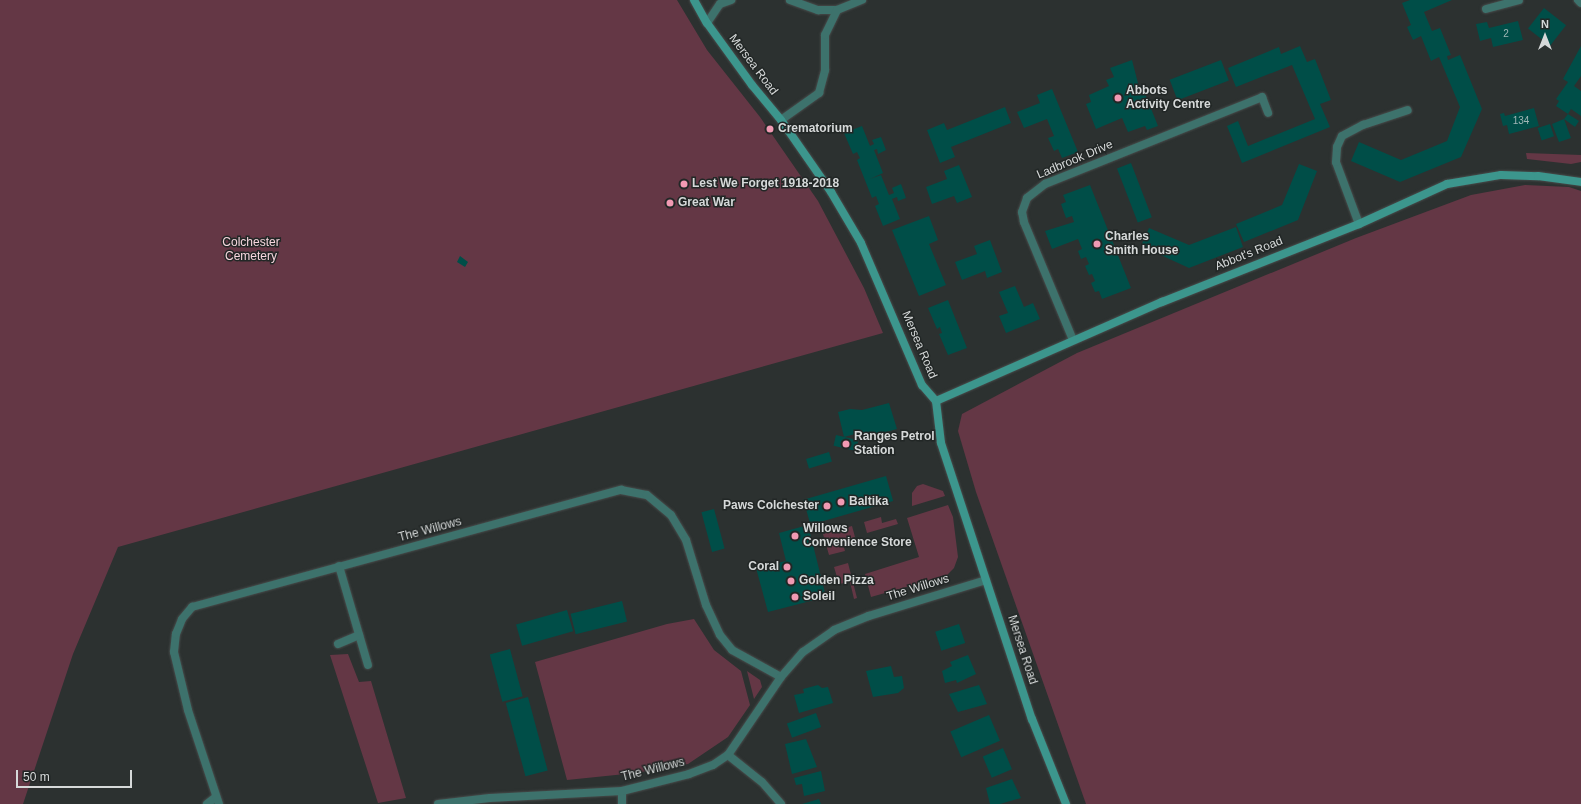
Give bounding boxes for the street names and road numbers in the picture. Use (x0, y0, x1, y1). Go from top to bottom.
street label: Mersea Road (726, 32, 780, 98)
street label: Ladbrook Drive (1035, 137, 1115, 183)
street label: Abbot's Road (1213, 234, 1285, 274)
street label: Mersea Road (898, 309, 940, 381)
street label: The Willows (397, 515, 463, 545)
street label: The Willows (885, 572, 951, 604)
street label: Mersea Road (1004, 614, 1040, 686)
street label: The Willows (620, 755, 686, 785)

